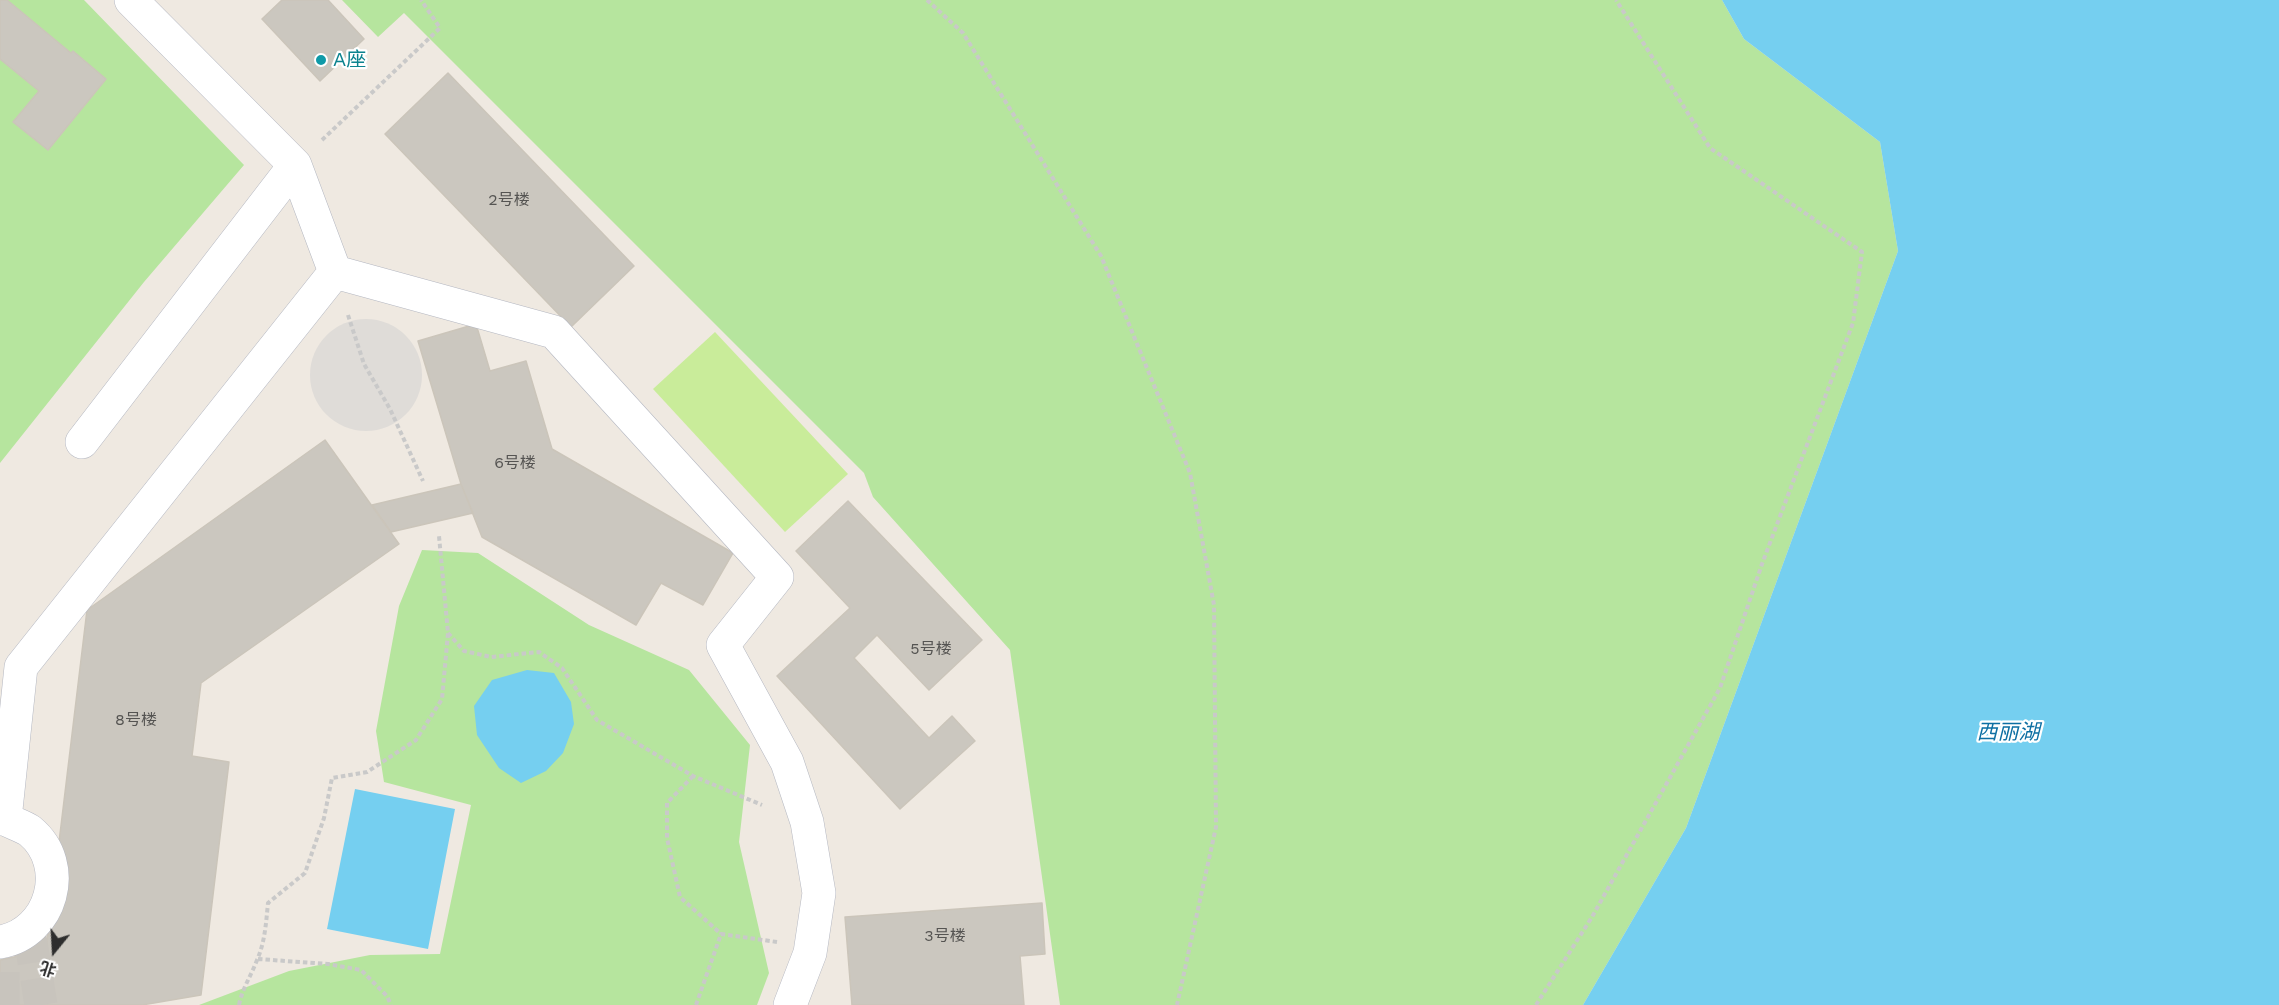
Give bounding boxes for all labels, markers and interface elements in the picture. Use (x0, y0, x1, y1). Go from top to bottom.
place label: A座 (333, 48, 366, 72)
marker: A座 (314, 53, 328, 67)
house number: 2号楼 (488, 190, 530, 210)
house number: 6号楼 (494, 453, 536, 473)
house number: 5号楼 (910, 639, 952, 659)
house number: 8号楼 (115, 710, 157, 730)
water label: 西丽湖 (1977, 720, 2039, 746)
north arrow (24, 921, 84, 981)
house number: 3号楼 (924, 926, 966, 946)
text: 北 (38, 957, 59, 980)

